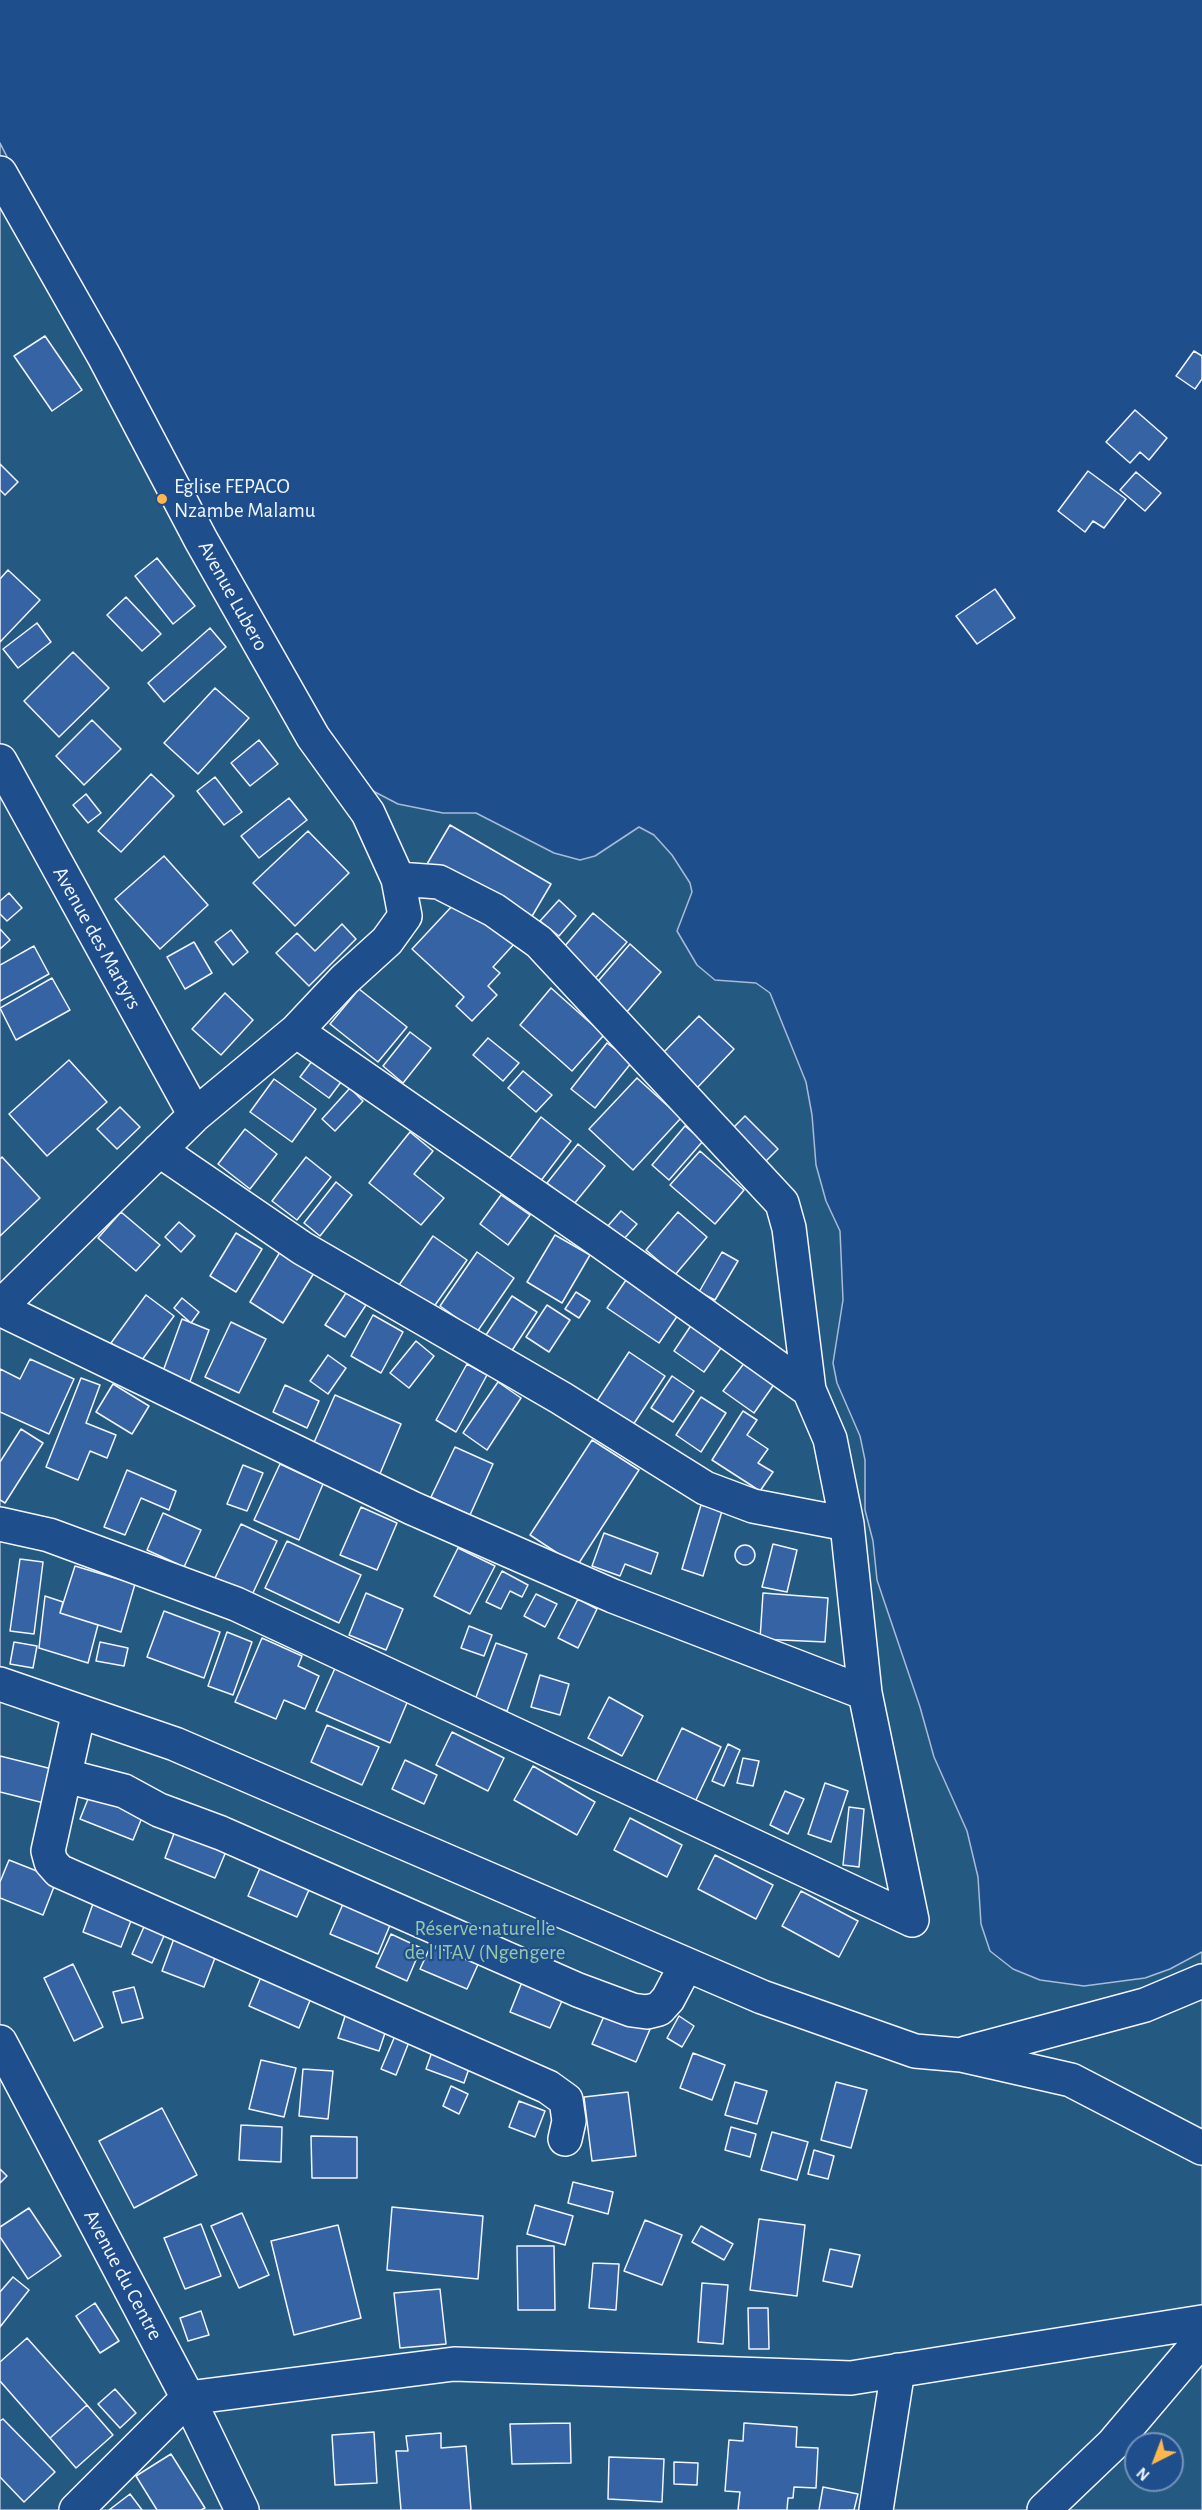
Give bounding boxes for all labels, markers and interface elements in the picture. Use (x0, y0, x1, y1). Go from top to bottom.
place label: Eglise FEPACO Nzambe Malamu (174, 474, 315, 524)
marker: Eglise FEPACO Nzambe Malamu (155, 492, 169, 506)
street label: Avenue Lubero (192, 537, 274, 655)
street label: Avenue des Martyrs (47, 862, 147, 1014)
park label: Réserve naturelle de l'ITAV (Ngengere (404, 1916, 566, 1966)
street label: Avenue du Centre (78, 2206, 168, 2344)
north arrow (1124, 2432, 1184, 2492)
text: N (1134, 2464, 1153, 2484)

